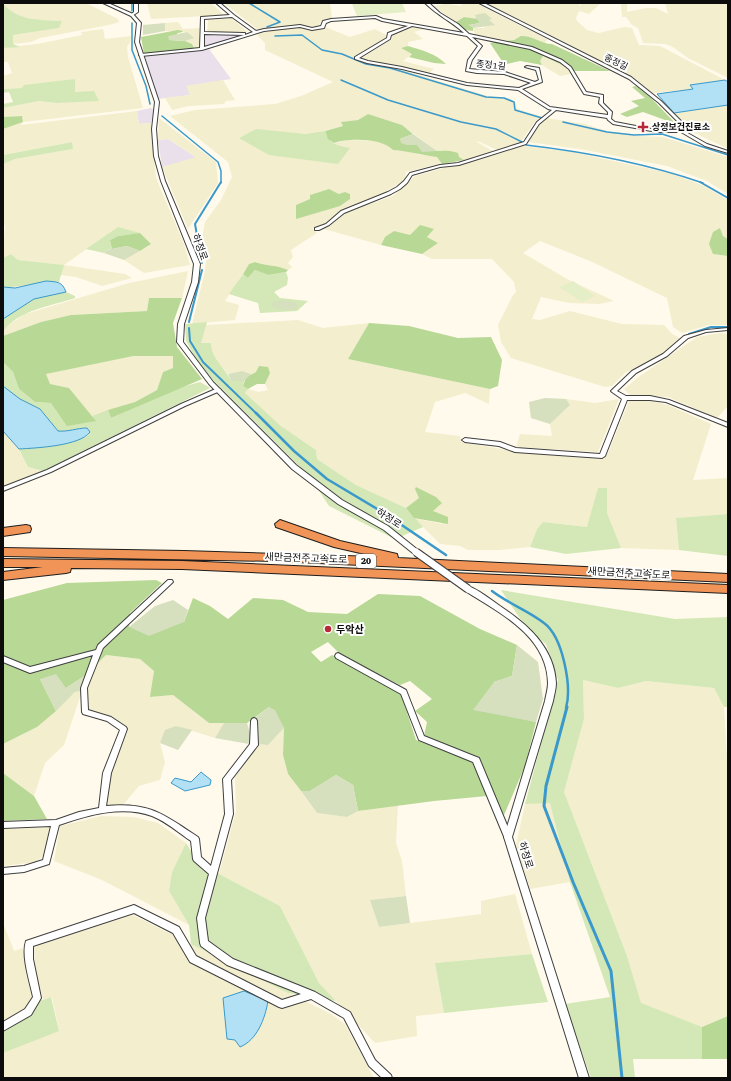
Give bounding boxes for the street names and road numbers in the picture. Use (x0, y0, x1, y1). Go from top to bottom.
street label: 종정길 (603, 52, 629, 72)
street label: 종정1길 (476, 58, 506, 72)
street label: 하정로 (190, 232, 210, 262)
street label: 하정로 (374, 506, 404, 530)
street label: 새만금전주고속도로 (264, 551, 348, 565)
road number: 20 (356, 554, 376, 568)
street label: 새만금전주고속도로 (587, 565, 671, 581)
street label: 하정로 (517, 840, 535, 870)

